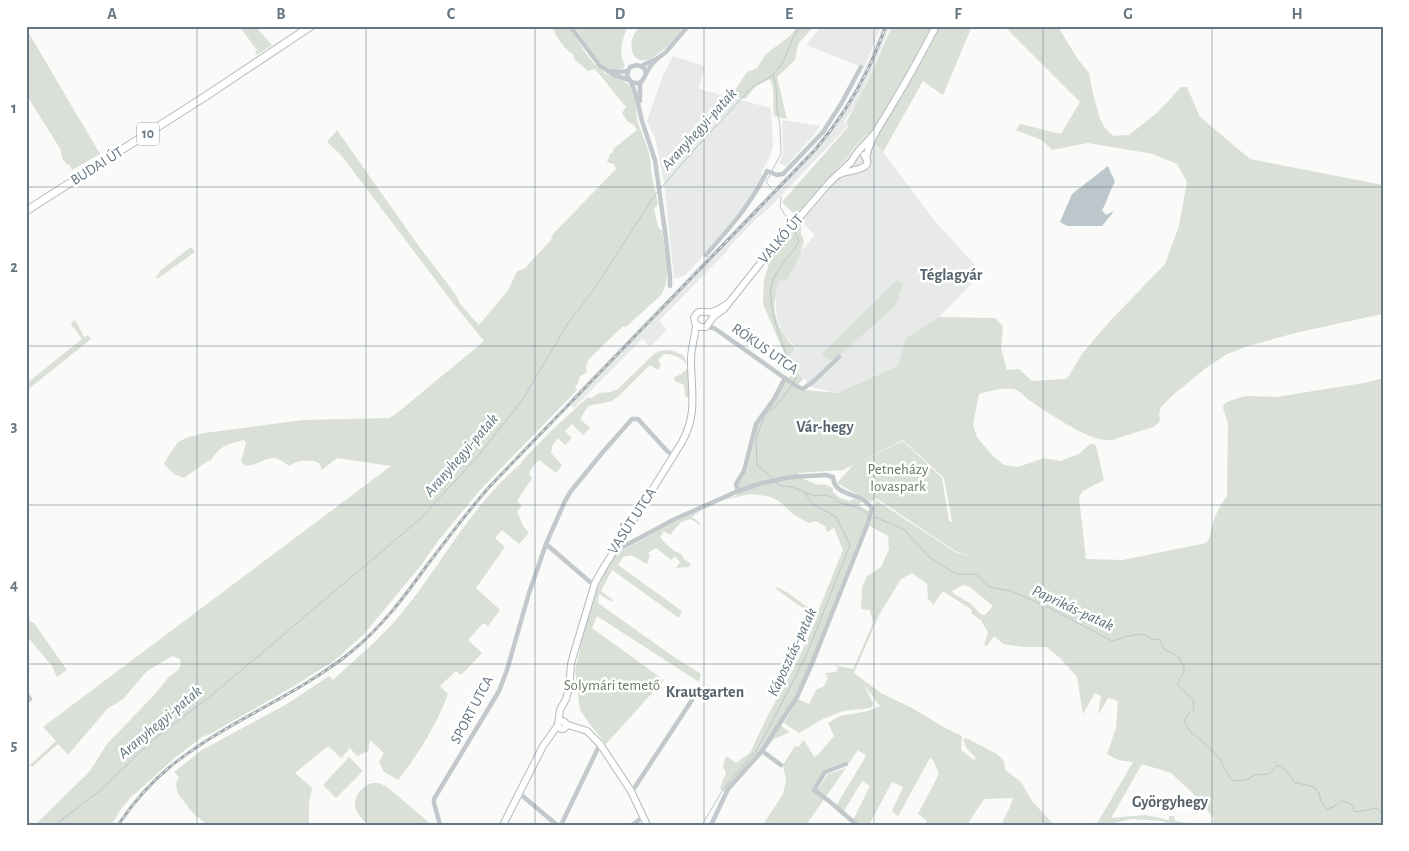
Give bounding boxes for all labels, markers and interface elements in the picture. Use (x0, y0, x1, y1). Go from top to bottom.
text: A (107, 6, 117, 22)
text: B (276, 6, 286, 22)
text: C (447, 6, 456, 22)
text: D (615, 6, 626, 22)
text: E (785, 6, 793, 22)
text: F (954, 6, 962, 22)
text: G (1123, 6, 1133, 22)
text: H (1291, 6, 1303, 22)
water label: Aranyhegyi-patak (658, 85, 740, 174)
text: 1 (11, 100, 17, 116)
road number: 10 (137, 122, 159, 146)
street label: BUDAI ÚT (67, 142, 126, 188)
street label: VALKÓ ÚT (754, 210, 807, 266)
text: 2 (10, 259, 18, 275)
district label: Téglagyár (920, 267, 983, 284)
street label: RÓKUS UTCA (729, 319, 802, 378)
water label: Aranyhegyi-patak (420, 411, 502, 501)
text: 3 (11, 418, 18, 434)
district label: Vár-hegy (796, 419, 854, 436)
park label: Petneházy lovaspark (868, 462, 929, 494)
street label: VASÚT UTCA (603, 484, 659, 557)
text: 4 (10, 577, 18, 593)
water label: Paprikás-patak (1029, 582, 1116, 635)
water label: Káposztás-patak (765, 605, 820, 699)
street label: SPORT UTCA (448, 673, 496, 746)
park label: Solymári temető (564, 678, 660, 693)
water label: Aranyhegyi-patak (114, 682, 206, 763)
district label: Krautgarten (666, 684, 744, 700)
text: 5 (11, 737, 18, 753)
district label: Györgyhegy (1132, 794, 1209, 811)

